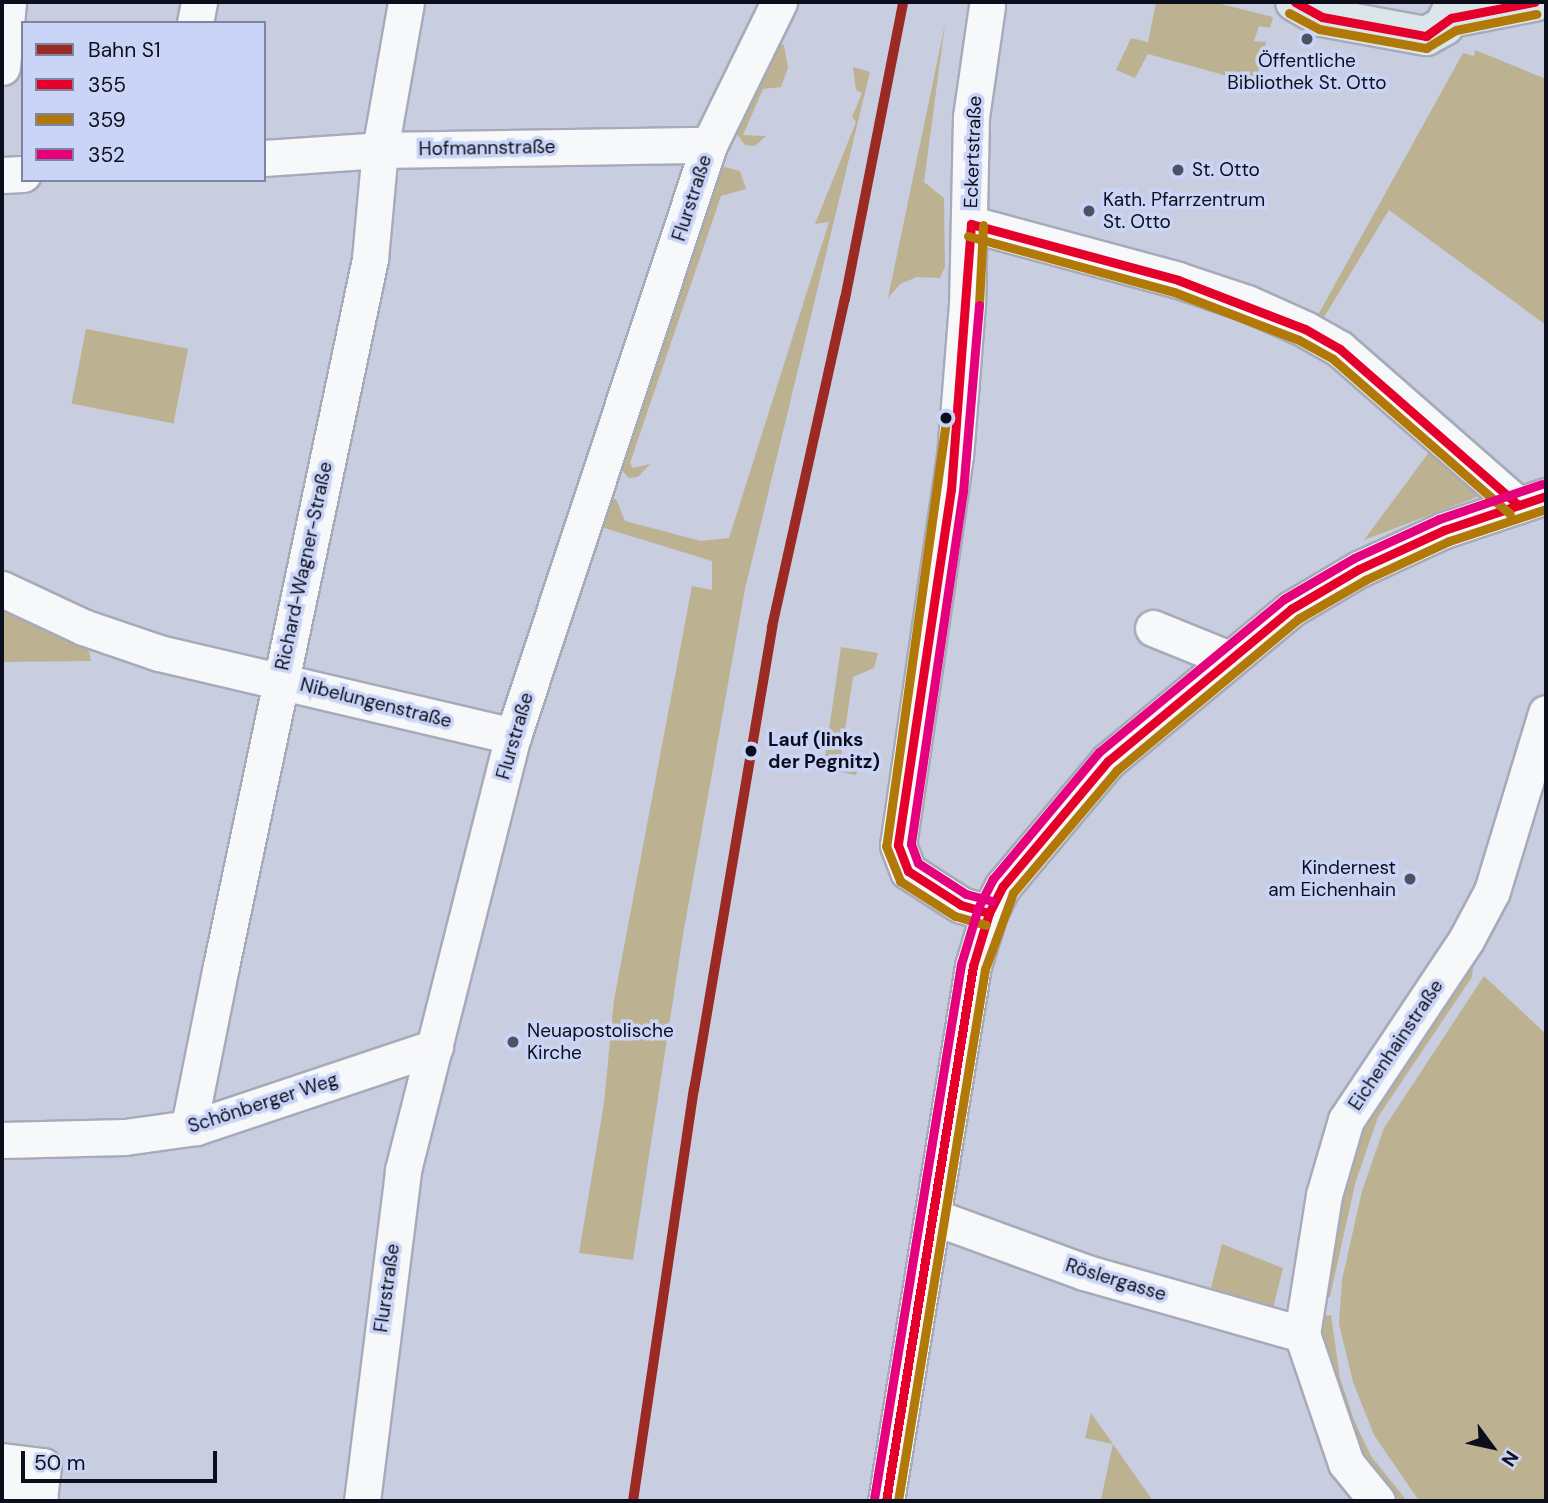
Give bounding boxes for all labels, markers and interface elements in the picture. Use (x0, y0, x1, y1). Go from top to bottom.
legend (21, 21, 266, 182)
marker: Öffentliche Bibliothek St. Otto (1299, 31, 1315, 47)
text: Bahn S1 (88, 36, 161, 64)
place label: Öffentliche Bibliothek St. Otto (1227, 50, 1387, 94)
text: 355 (88, 71, 126, 99)
street label: Eckertstraße (960, 95, 986, 209)
text: 359 (88, 106, 126, 134)
street label: Hofmannstraße (418, 135, 556, 161)
text: 352 (88, 141, 125, 169)
street label: Flurstraße (667, 152, 717, 244)
place label: St. Otto (1192, 159, 1260, 181)
marker: St. Otto (1170, 162, 1186, 178)
place label: Kath. Pfarrzentrum St. Otto (1103, 189, 1265, 233)
marker: Kath. Pfarrzentrum St. Otto (1081, 203, 1097, 219)
unlabelled marker (939, 411, 953, 425)
street label: Richard-Wagner-Straße (271, 460, 337, 672)
street label: Nibelungenstraße (298, 673, 454, 733)
street label: Flurstraße (492, 690, 538, 782)
place label: Lauf (links der Pegnitz) (768, 729, 880, 773)
marker: Lauf (links der Pegnitz) (740, 740, 762, 762)
place label: Kindernest am Eichenhain (1268, 857, 1396, 901)
marker: Kindernest am Eichenhain (1402, 871, 1418, 887)
street label: Eichenhainstraße (1344, 975, 1448, 1115)
place label: Neuapostolische Kirche (527, 1020, 674, 1064)
marker: Neuapostolische Kirche (505, 1034, 521, 1050)
street label: Schönberger Weg (185, 1068, 341, 1138)
street label: Flurstraße (369, 1242, 405, 1334)
street label: Röslergasse (1063, 1254, 1169, 1306)
north arrow (1457, 1412, 1527, 1482)
scale bar (24, 1436, 220, 1480)
text: N (1496, 1446, 1524, 1471)
text: 50 m (34, 1449, 85, 1477)

